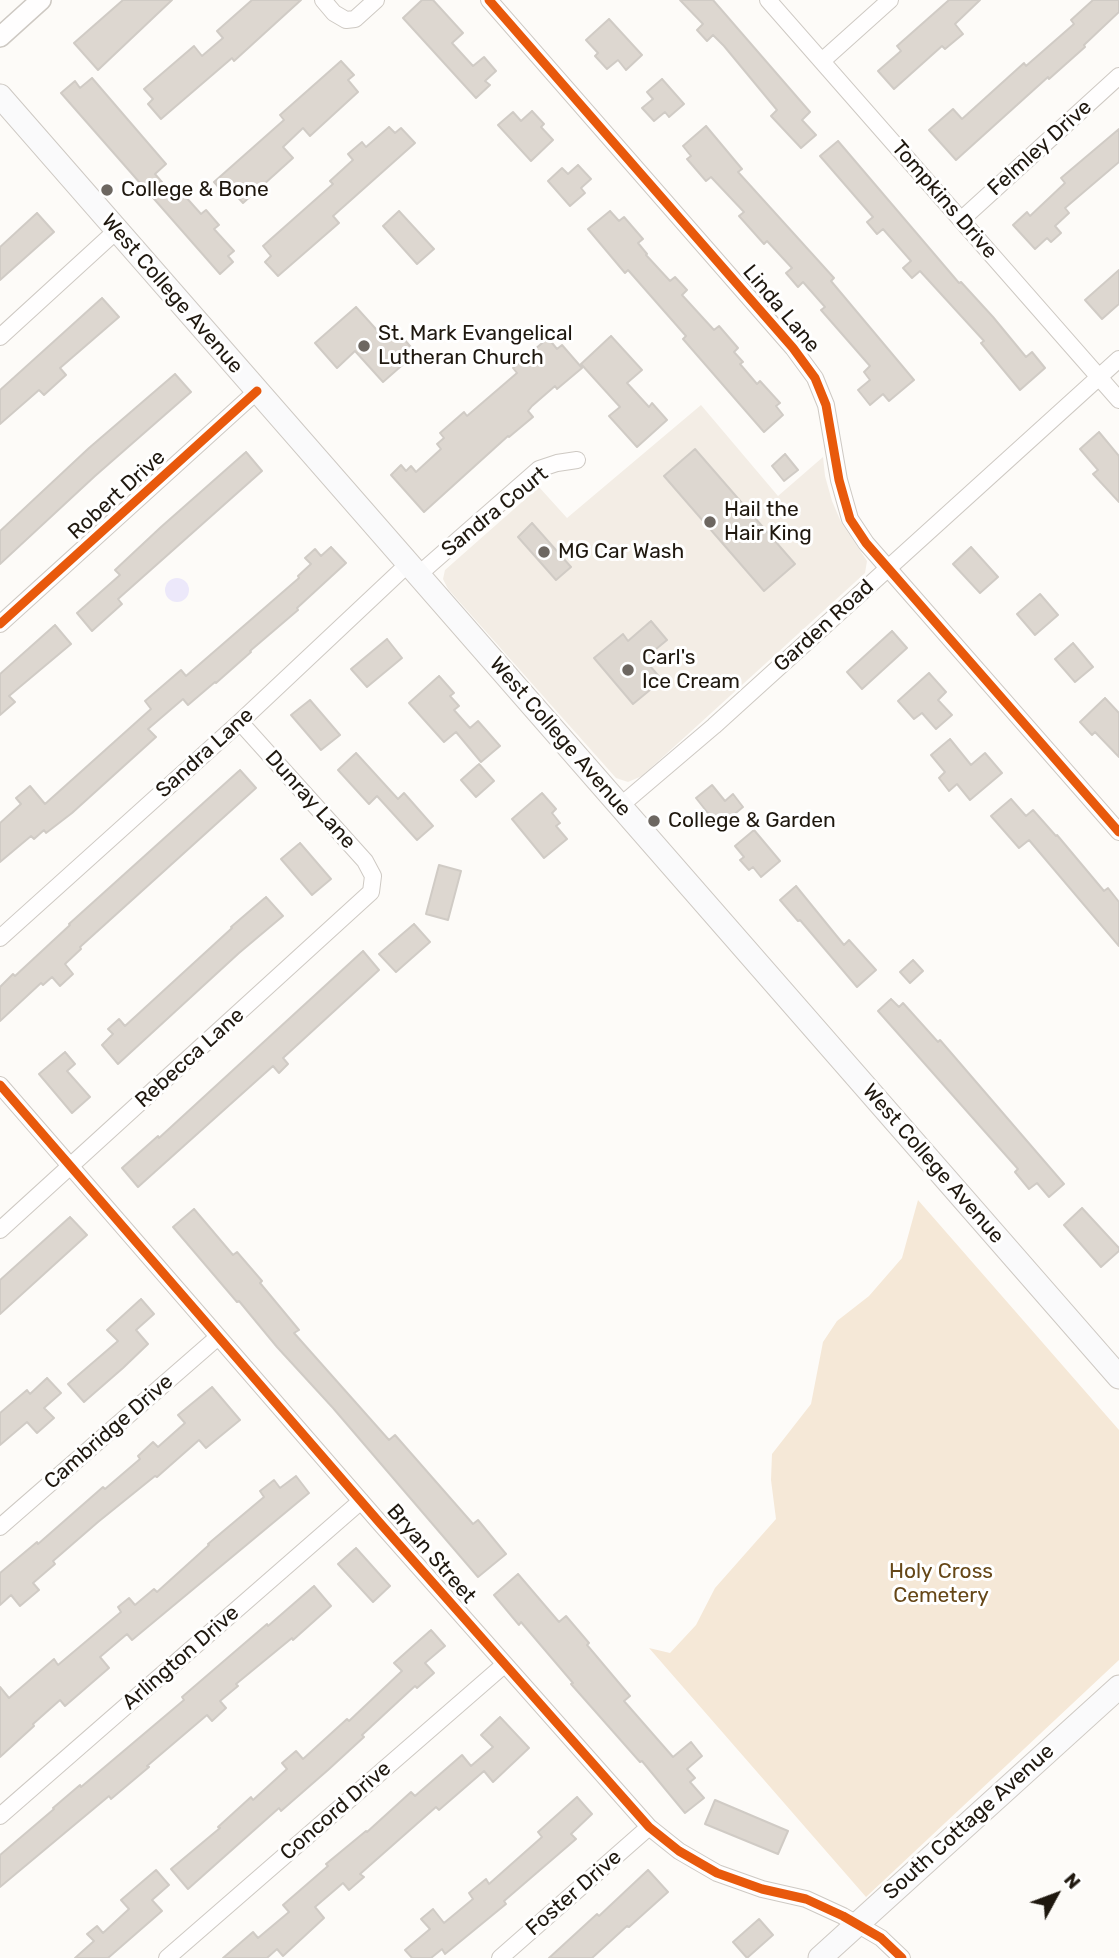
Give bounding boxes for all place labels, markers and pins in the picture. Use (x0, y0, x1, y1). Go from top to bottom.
place label: College & Bone (121, 177, 269, 203)
marker: College & Bone (99, 182, 115, 198)
place label: St. Mark Evangelical Lutheran Church (378, 321, 573, 371)
marker: St. Mark Evangelical Lutheran Church (356, 338, 372, 354)
place label: Hail the Hair King (724, 497, 812, 547)
marker: Hail the Hair King (702, 514, 718, 530)
place label: MG Car Wash (558, 539, 684, 565)
marker: MG Car Wash (536, 544, 552, 560)
place label: Carl's Ice Cream (642, 645, 740, 695)
marker: Carl's Ice Cream (620, 662, 636, 678)
place label: College & Garden (668, 808, 836, 834)
marker: College & Garden (646, 813, 662, 829)

